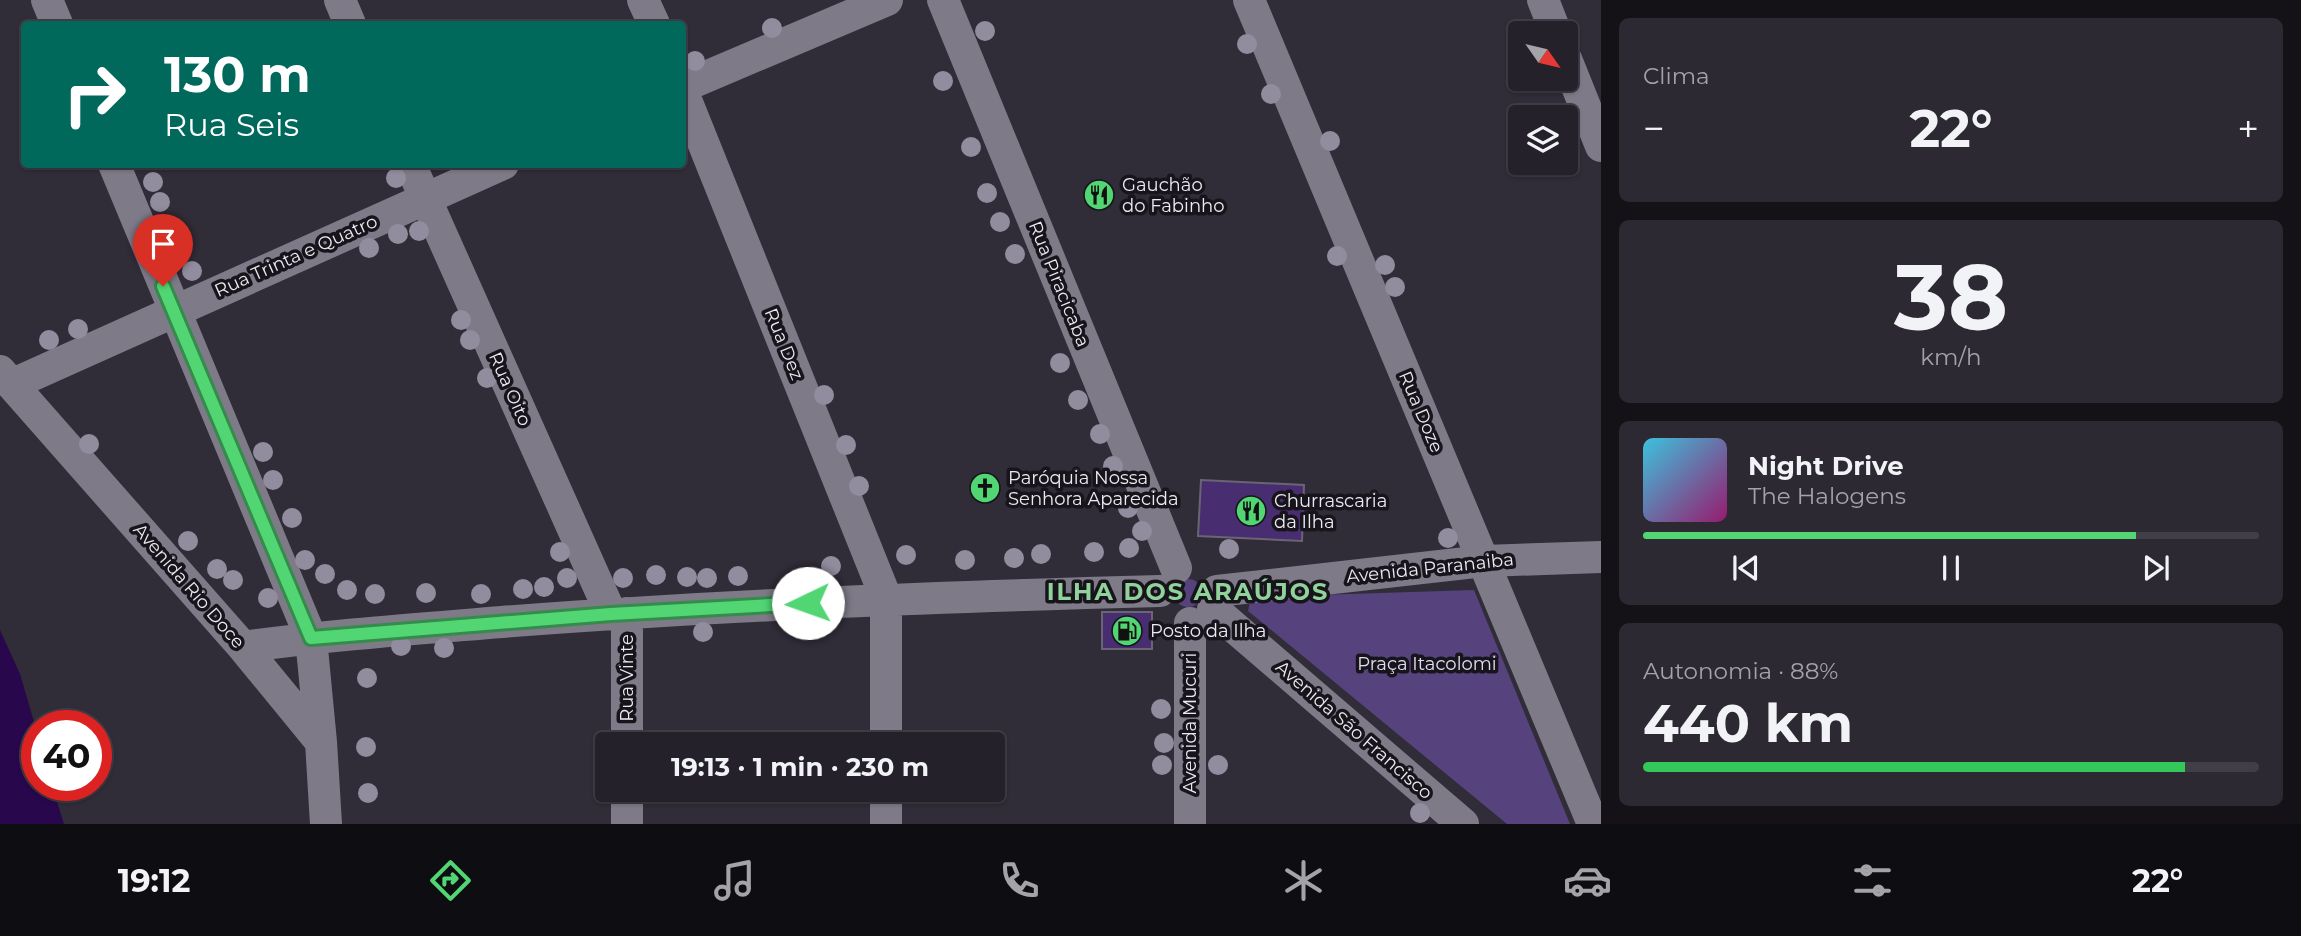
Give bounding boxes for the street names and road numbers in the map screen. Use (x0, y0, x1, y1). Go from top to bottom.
street label: Rua Trinta e Quatro (211, 210, 381, 302)
street label: Rua Piracicaba (1024, 218, 1094, 350)
street label: Rua Dez (760, 305, 808, 383)
street label: Rua Oito (484, 349, 536, 429)
street label: Rua Doze (1394, 368, 1448, 456)
street label: Avenida Rio Doce (129, 519, 249, 653)
street label: Avenida Paranaiba (1345, 548, 1515, 588)
street label: Rua Vinte (616, 634, 638, 722)
street label: Avenida Mucuri (1179, 653, 1201, 793)
street label: Avenida São Francisco (1271, 656, 1437, 804)

